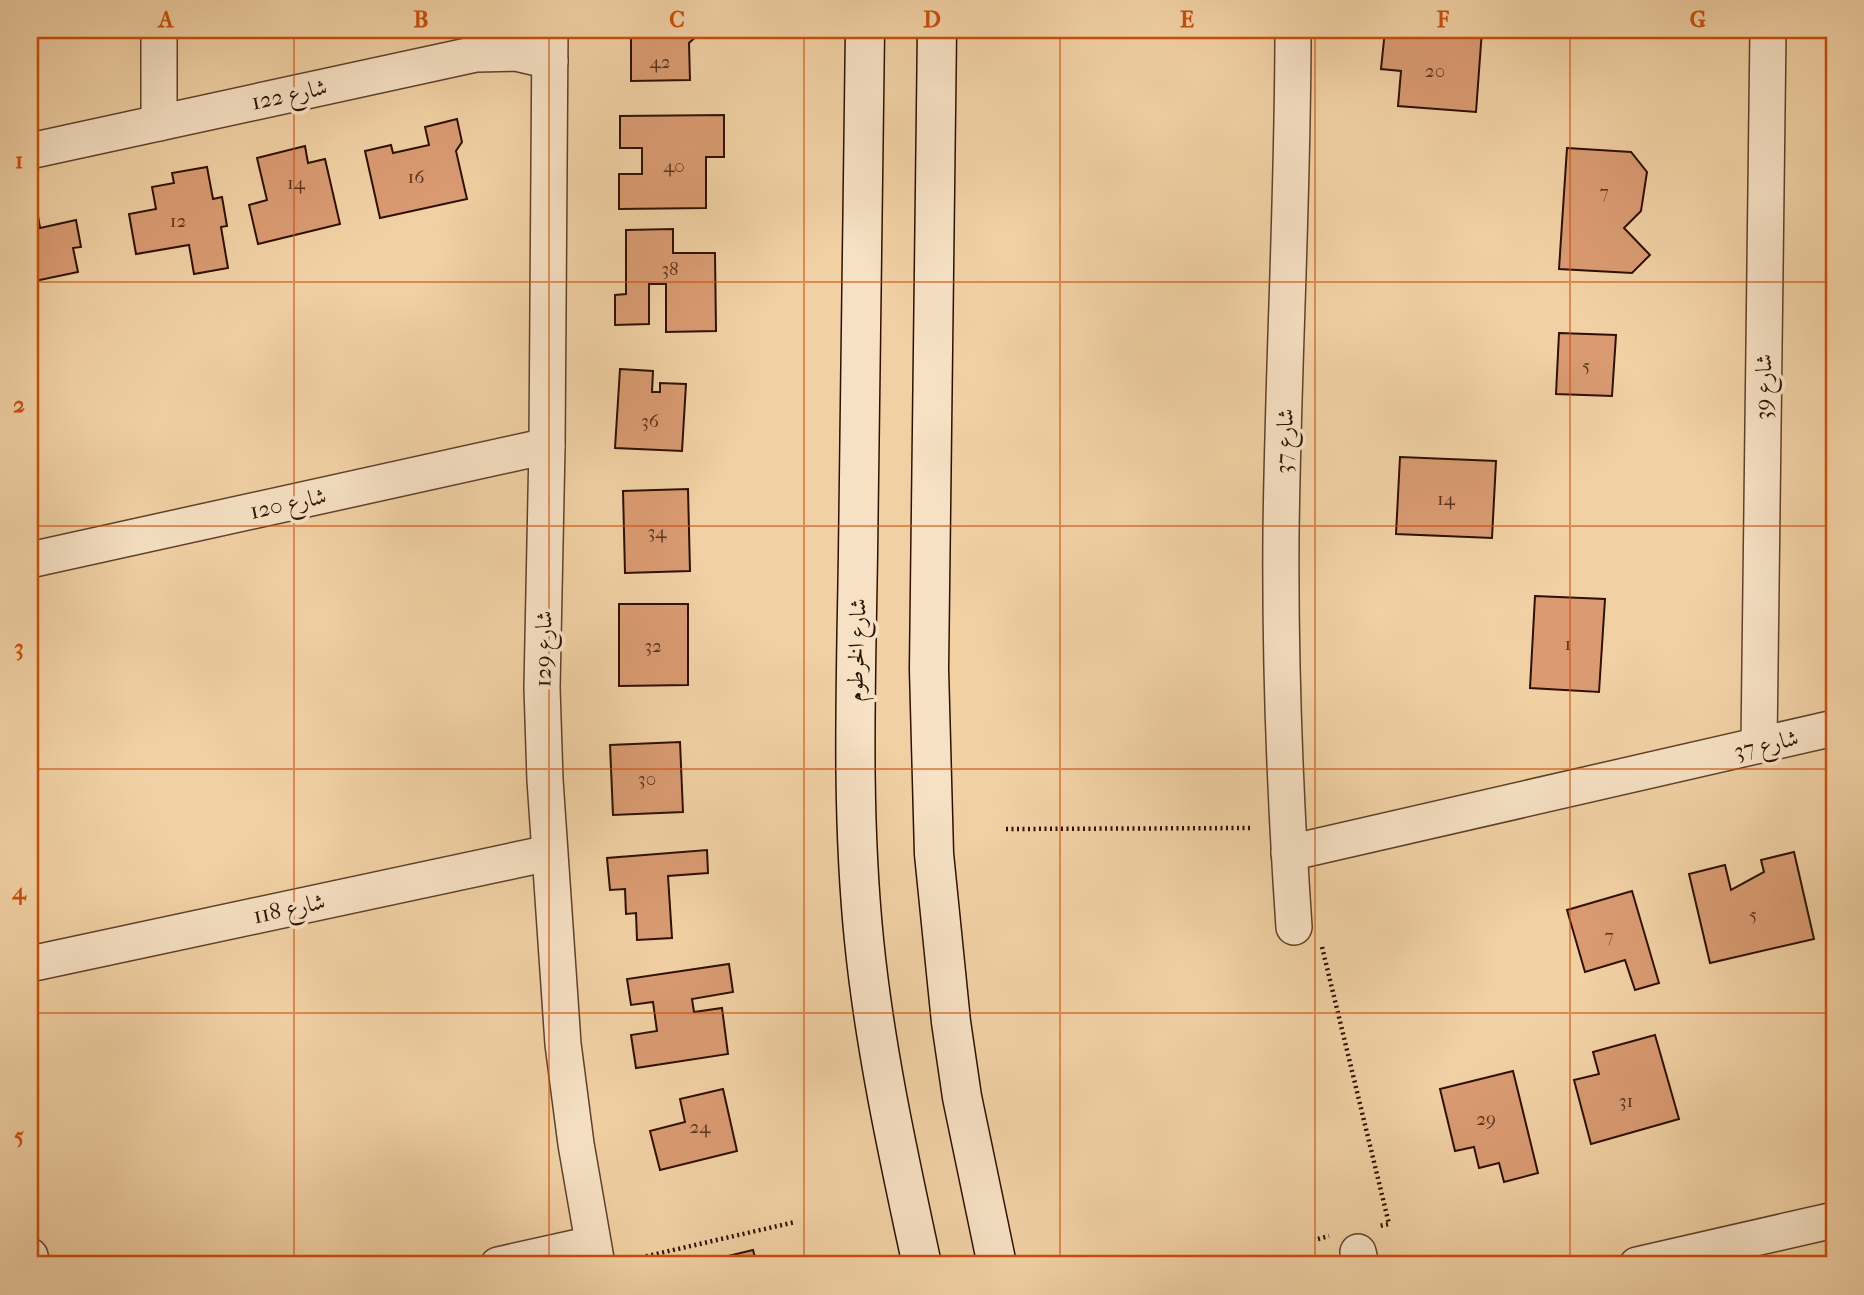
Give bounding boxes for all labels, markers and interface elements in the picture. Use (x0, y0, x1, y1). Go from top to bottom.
text: A (157, 6, 175, 33)
text: B (414, 6, 429, 33)
text: C (669, 6, 685, 33)
text: D (923, 6, 941, 33)
text: E (1180, 6, 1194, 33)
text: F (1436, 6, 1450, 33)
text: G (1690, 6, 1706, 33)
house number: 42 (650, 51, 671, 73)
house number: 20 (1425, 60, 1445, 82)
street label: شارع 122 (249, 73, 331, 122)
text: 1 (15, 147, 23, 174)
house number: 40 (663, 155, 685, 177)
house number: 16 (408, 166, 425, 188)
house number: 14 (287, 172, 306, 194)
house number: 7 (1599, 181, 1609, 203)
house number: 12 (170, 210, 187, 232)
house number: 38 (661, 258, 679, 280)
street label: شارع 39 (1749, 354, 1784, 421)
house number: 5 (1582, 355, 1590, 377)
text: 2 (13, 391, 25, 418)
street label: شارع 37 (1270, 408, 1305, 474)
house number: 36 (641, 410, 660, 432)
street label: شارع 120 (247, 482, 330, 531)
house number: 14 (1437, 488, 1456, 510)
house number: 34 (647, 521, 667, 543)
street label: شارع الخرطوم (841, 598, 878, 702)
street label: شارع 129 (529, 610, 564, 688)
house number: 1 (1565, 633, 1571, 655)
text: 3 (14, 634, 24, 661)
house number: 32 (644, 635, 662, 657)
street label: شارع 37 (1731, 724, 1802, 771)
house number: 30 (638, 768, 656, 790)
text: 4 (11, 878, 27, 905)
street label: شارع 118 (251, 888, 329, 935)
house number: 5 (1749, 904, 1757, 926)
house number: 7 (1604, 925, 1614, 947)
house number: 31 (1619, 1090, 1633, 1112)
house number: 29 (1476, 1108, 1496, 1130)
house number: 24 (690, 1116, 711, 1138)
text: 5 (14, 1122, 24, 1149)

